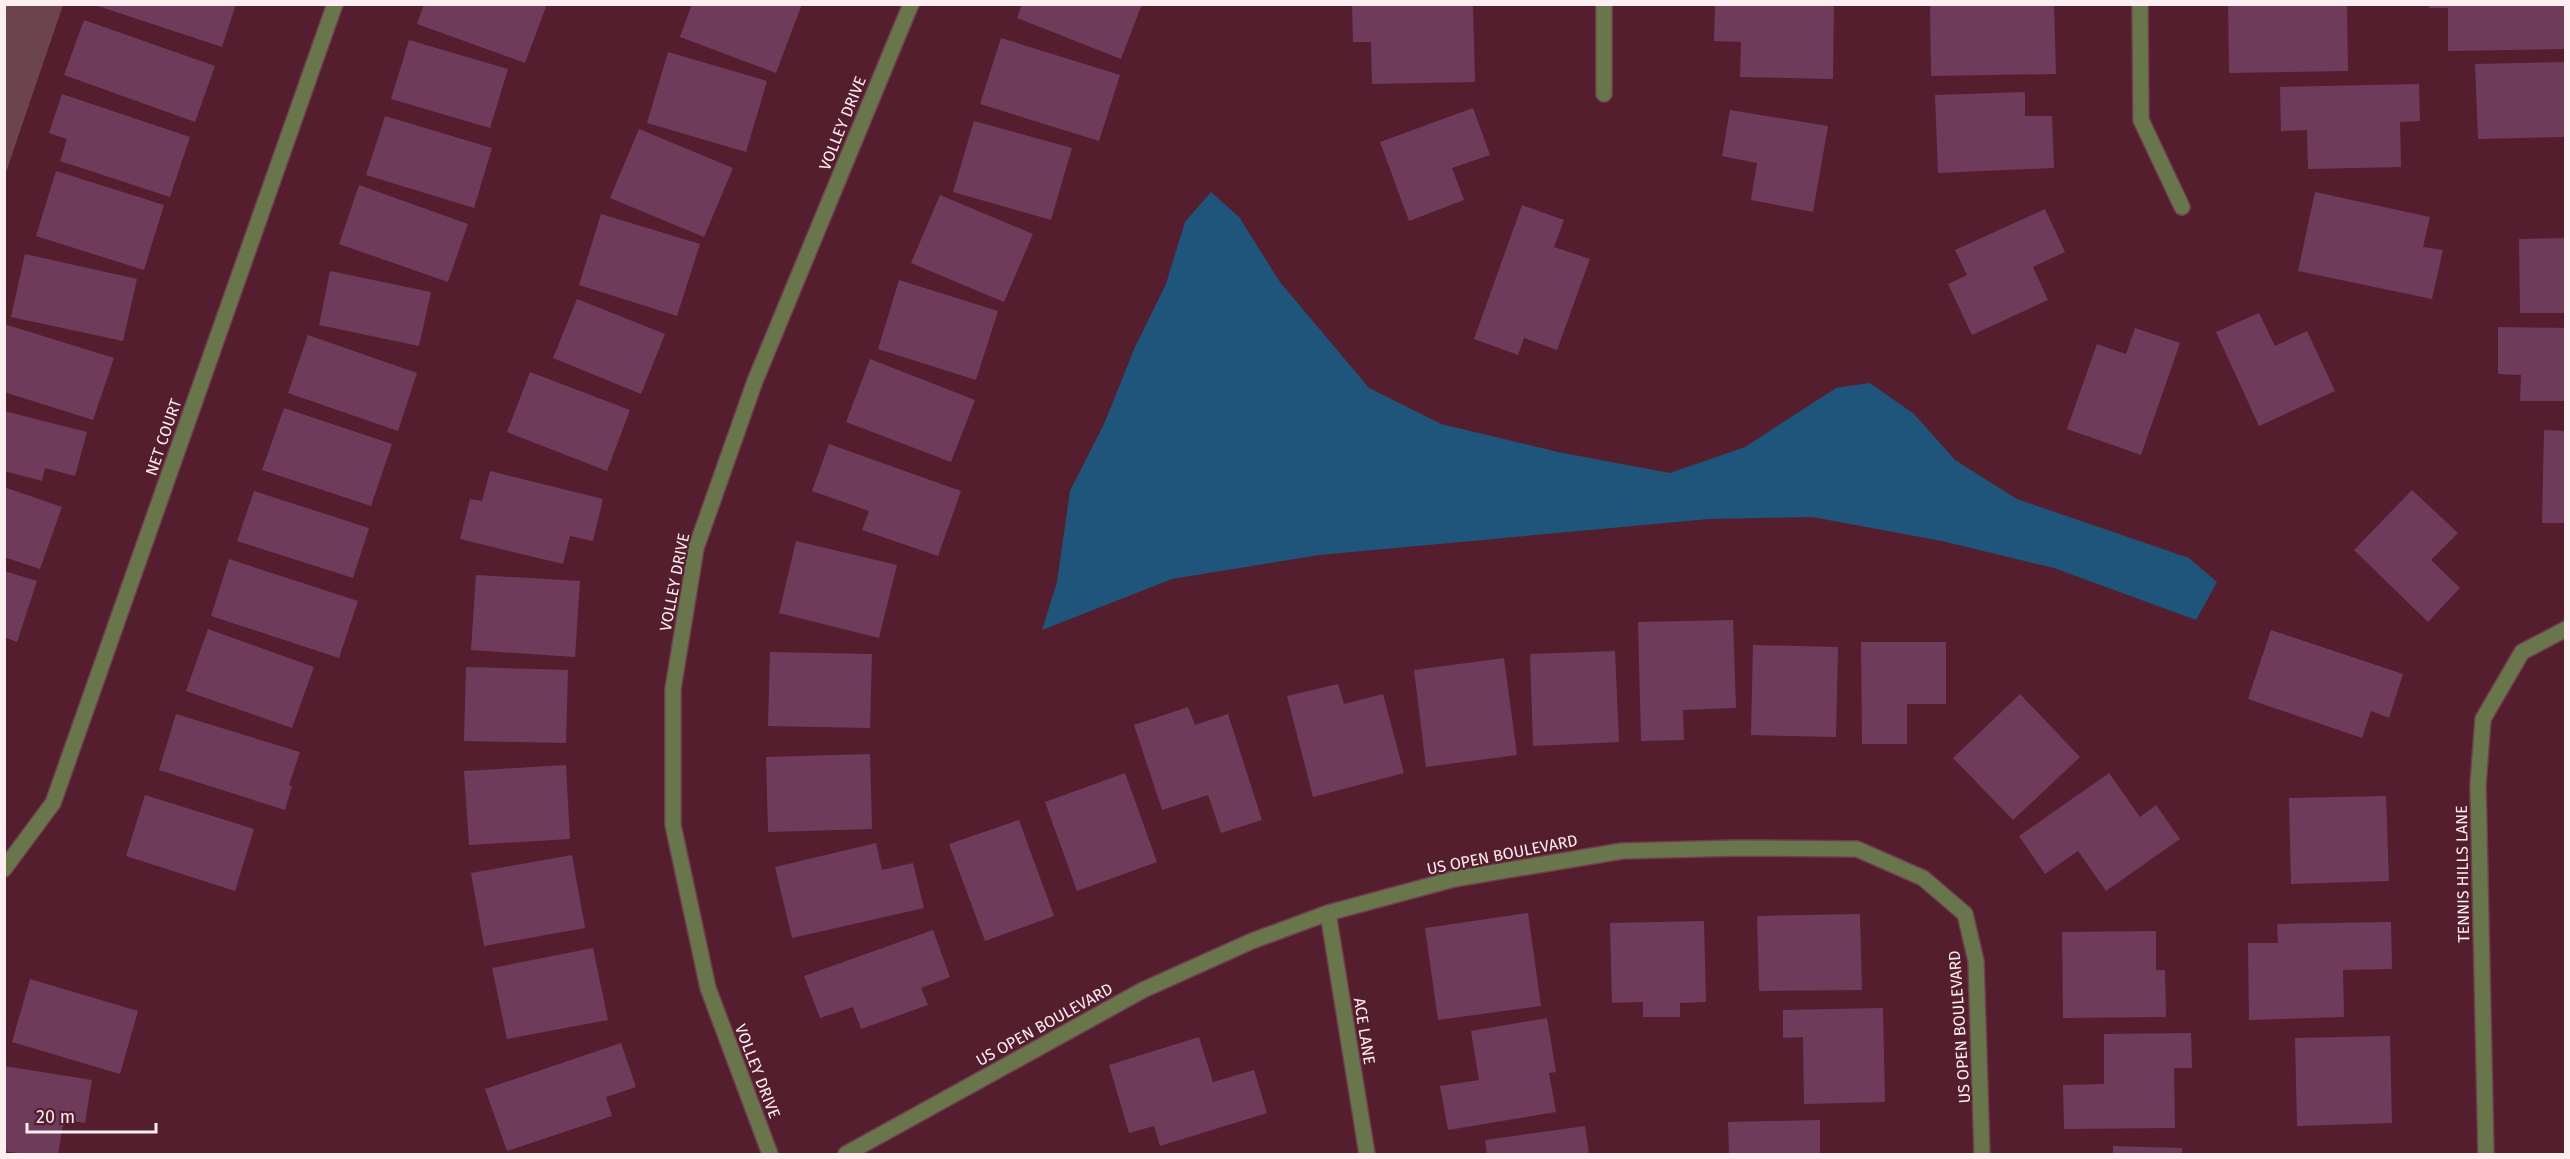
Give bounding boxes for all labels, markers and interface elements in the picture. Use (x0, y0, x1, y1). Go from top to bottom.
street label: VOLLEY DRIVE (815, 73, 870, 173)
street label: NET COURT (141, 396, 186, 478)
street label: VOLLEY DRIVE (656, 531, 693, 633)
street label: TENNIS HILLS LANE (2452, 805, 2473, 943)
street label: US OPEN BOULEVARD (1425, 831, 1579, 878)
street label: US OPEN BOULEVARD (1945, 950, 1974, 1104)
street label: US OPEN BOULEVARD (973, 979, 1116, 1070)
street label: ACE LANE (1350, 996, 1379, 1066)
street label: VOLLEY DRIVE (731, 1021, 784, 1121)
scale bar (27, 1096, 156, 1134)
text: 20 m (36, 1106, 75, 1128)

